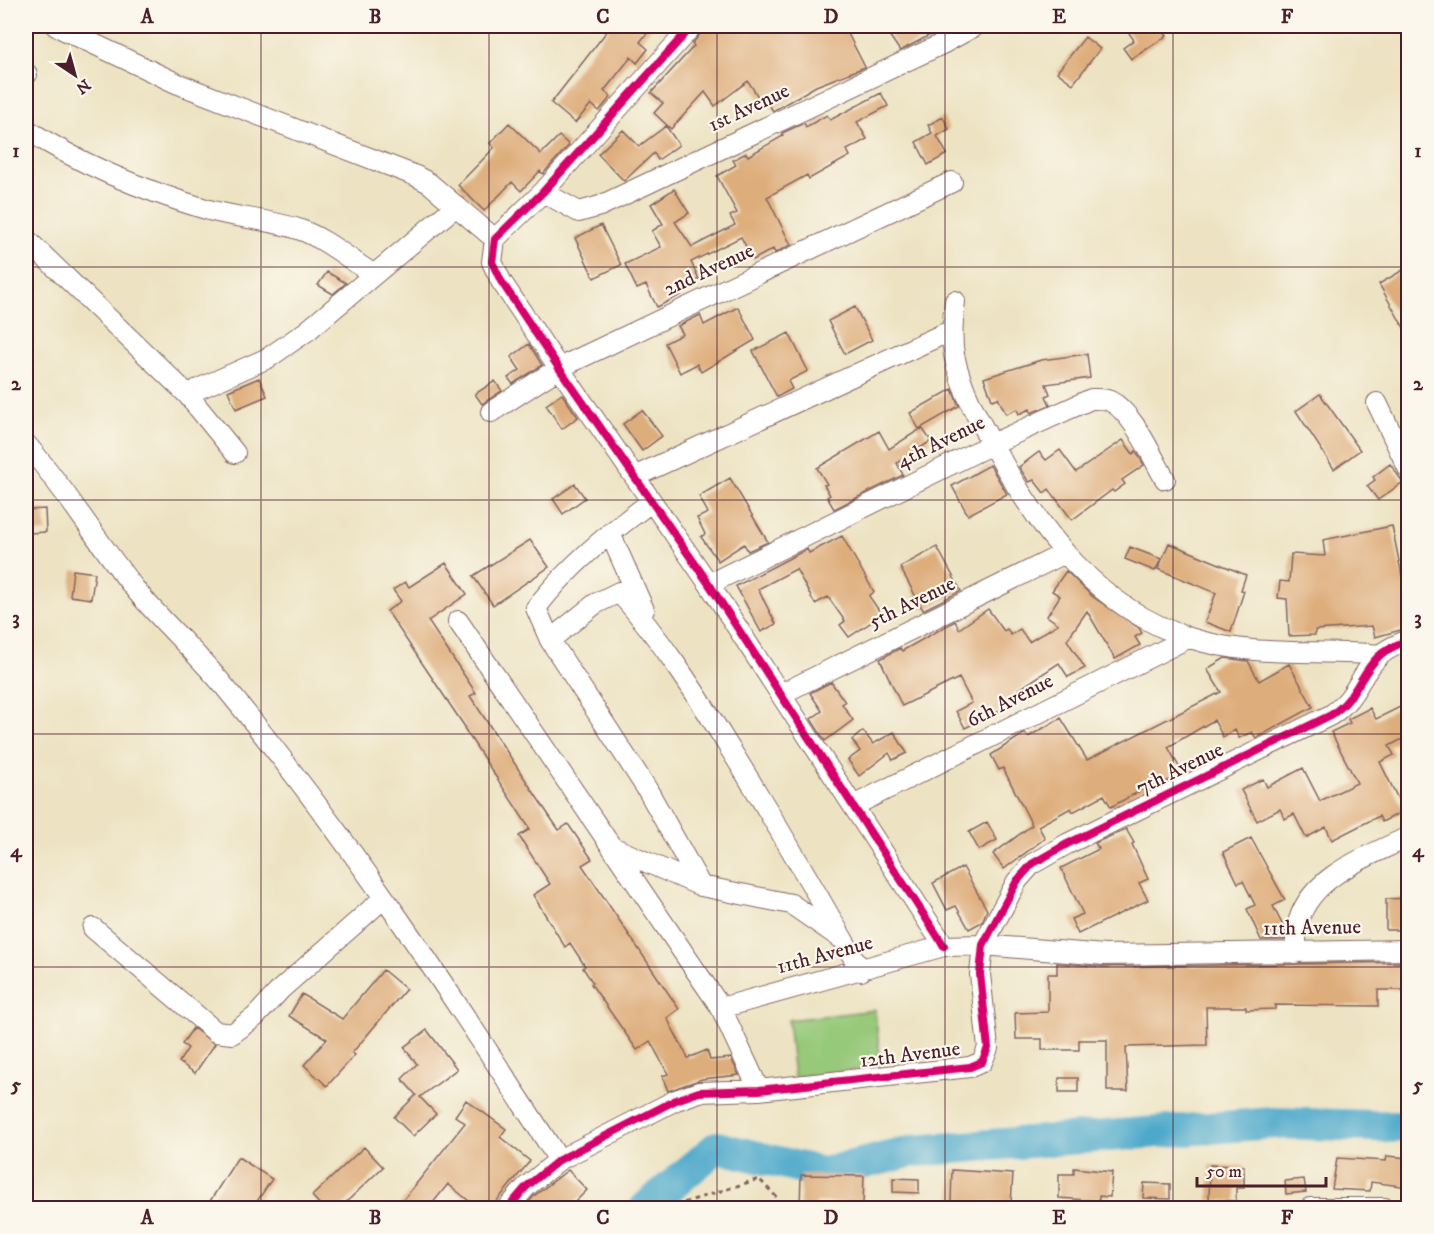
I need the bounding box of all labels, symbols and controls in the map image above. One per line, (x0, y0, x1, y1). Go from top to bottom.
text: A (140, 5, 155, 30)
text: B (369, 5, 381, 30)
text: C (596, 5, 610, 30)
text: D (824, 5, 839, 30)
text: E (1052, 5, 1066, 30)
text: F (1281, 5, 1294, 30)
north arrow (45, 45, 105, 105)
text: N (72, 74, 94, 98)
street label: 1st Avenue (704, 78, 794, 138)
text: 1 (12, 139, 20, 164)
text: 1 (1414, 139, 1422, 164)
street label: 2nd Avenue (660, 238, 759, 302)
text: 2 (11, 372, 22, 397)
text: 2 (1413, 372, 1424, 397)
street label: 4th Avenue (893, 409, 990, 474)
street label: 5th Avenue (864, 571, 960, 635)
text: 3 (12, 606, 20, 631)
text: 3 (1414, 606, 1422, 631)
street label: 6th Avenue (962, 668, 1058, 734)
street label: 7th Avenue (1132, 737, 1228, 801)
text: 4 (10, 839, 23, 864)
text: 4 (1412, 839, 1425, 864)
street label: 11th Avenue (1263, 914, 1362, 942)
street label: 11th Avenue (774, 930, 876, 980)
street label: 12th Avenue (858, 1036, 962, 1074)
text: 5 (10, 1073, 21, 1098)
text: 5 (1412, 1073, 1423, 1098)
scale bar (1197, 1150, 1326, 1188)
text: 50 m (1206, 1161, 1242, 1183)
text: A (140, 1206, 155, 1231)
text: B (369, 1206, 381, 1231)
text: C (596, 1206, 610, 1231)
text: D (824, 1206, 839, 1231)
text: E (1052, 1206, 1066, 1231)
text: F (1281, 1206, 1294, 1231)

